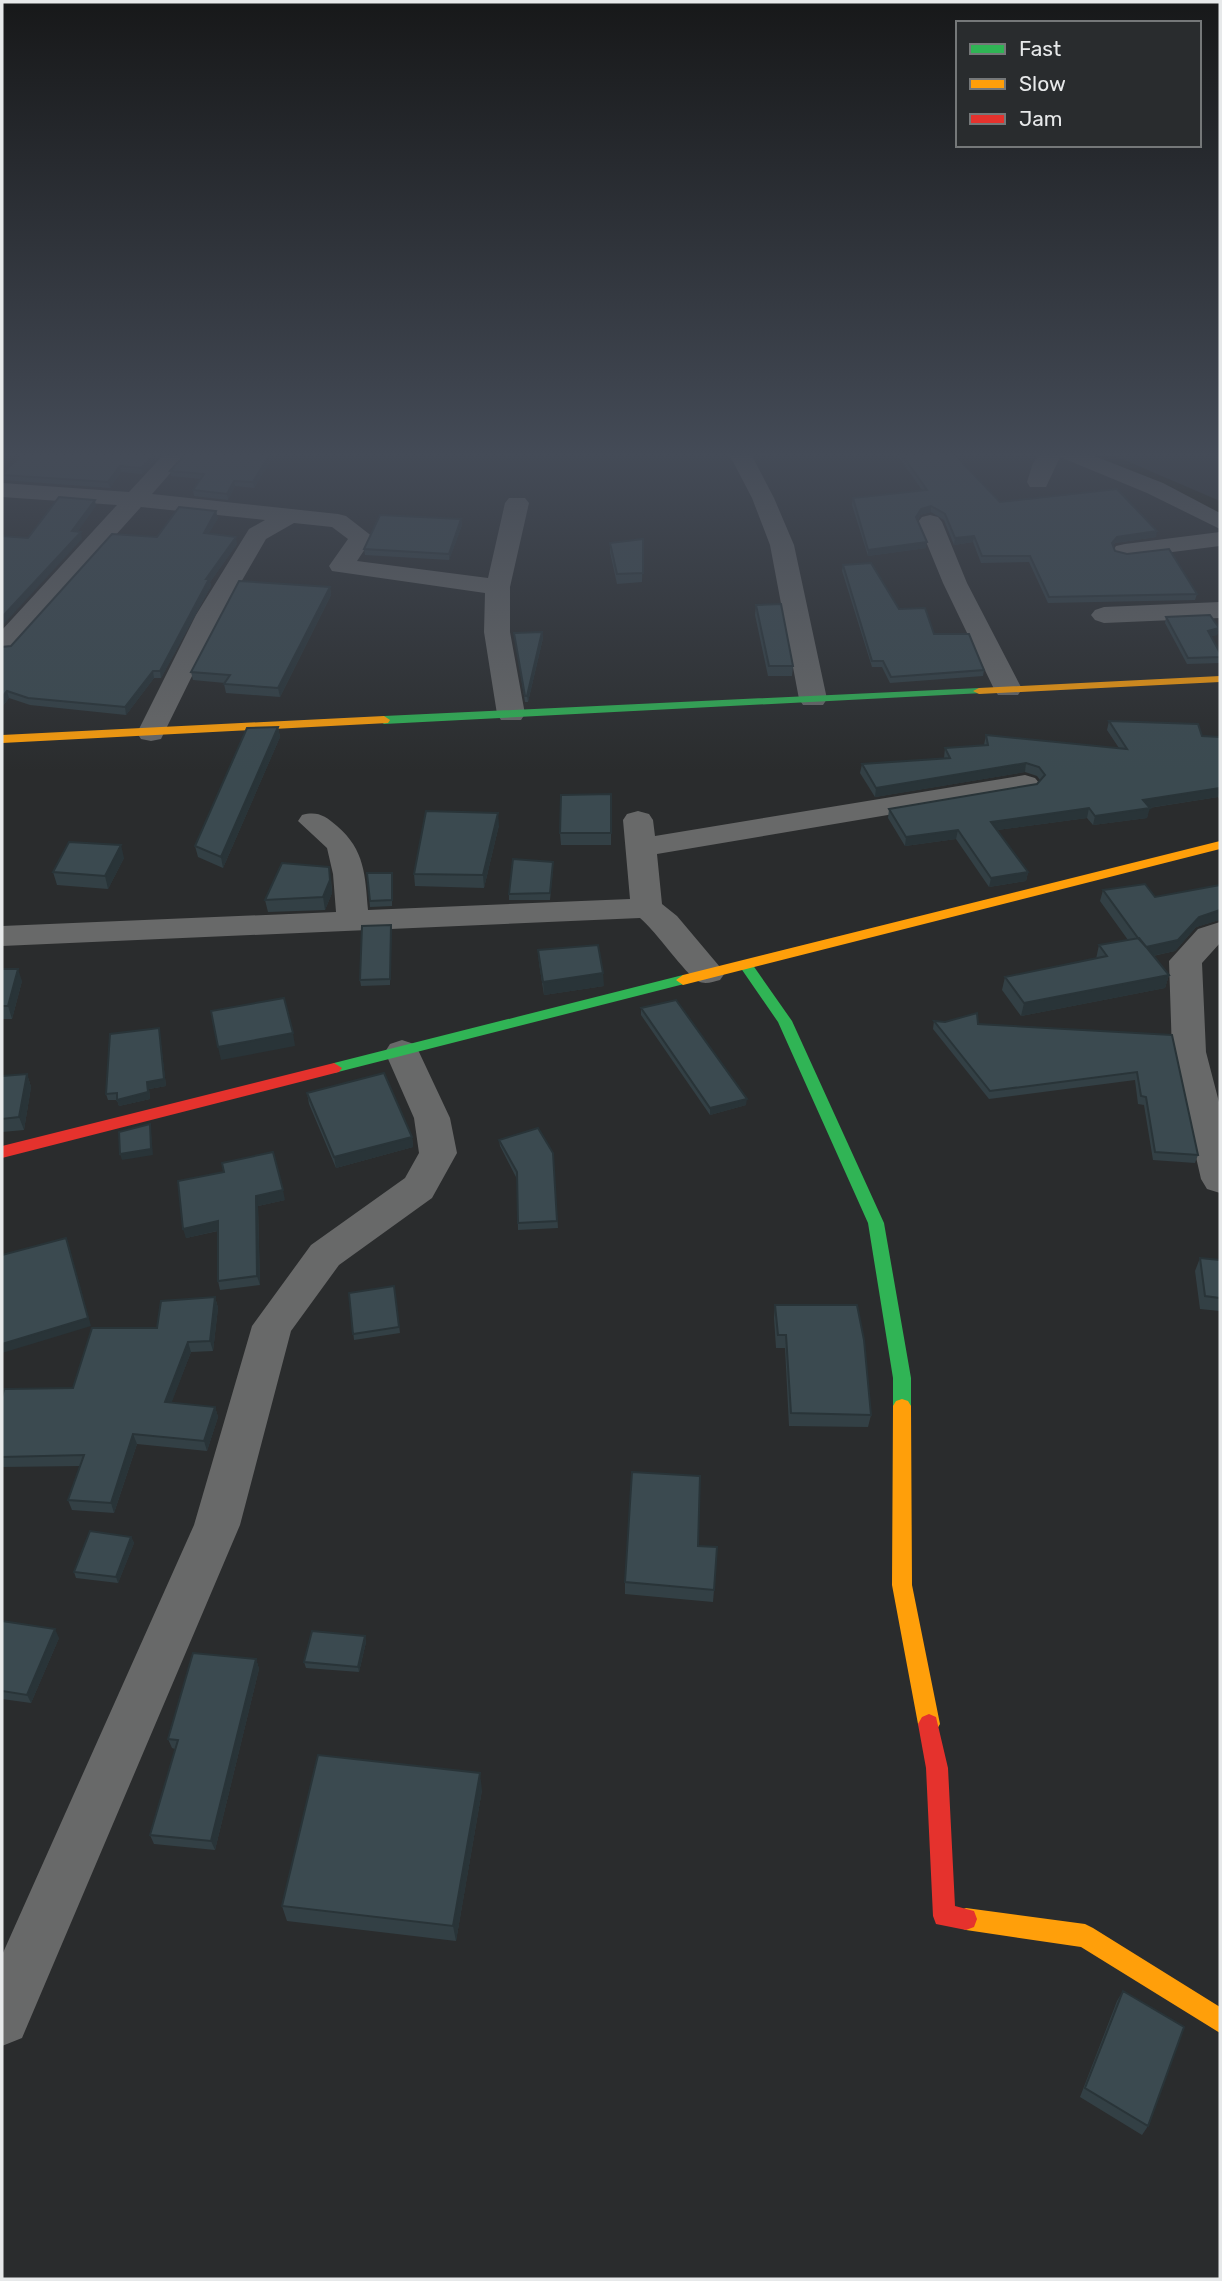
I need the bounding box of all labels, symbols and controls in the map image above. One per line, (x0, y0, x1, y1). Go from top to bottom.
legend (956, 21, 1201, 147)
text: Fast (1019, 36, 1061, 61)
text: Slow (1019, 71, 1066, 96)
text: Jam (1019, 106, 1063, 131)

